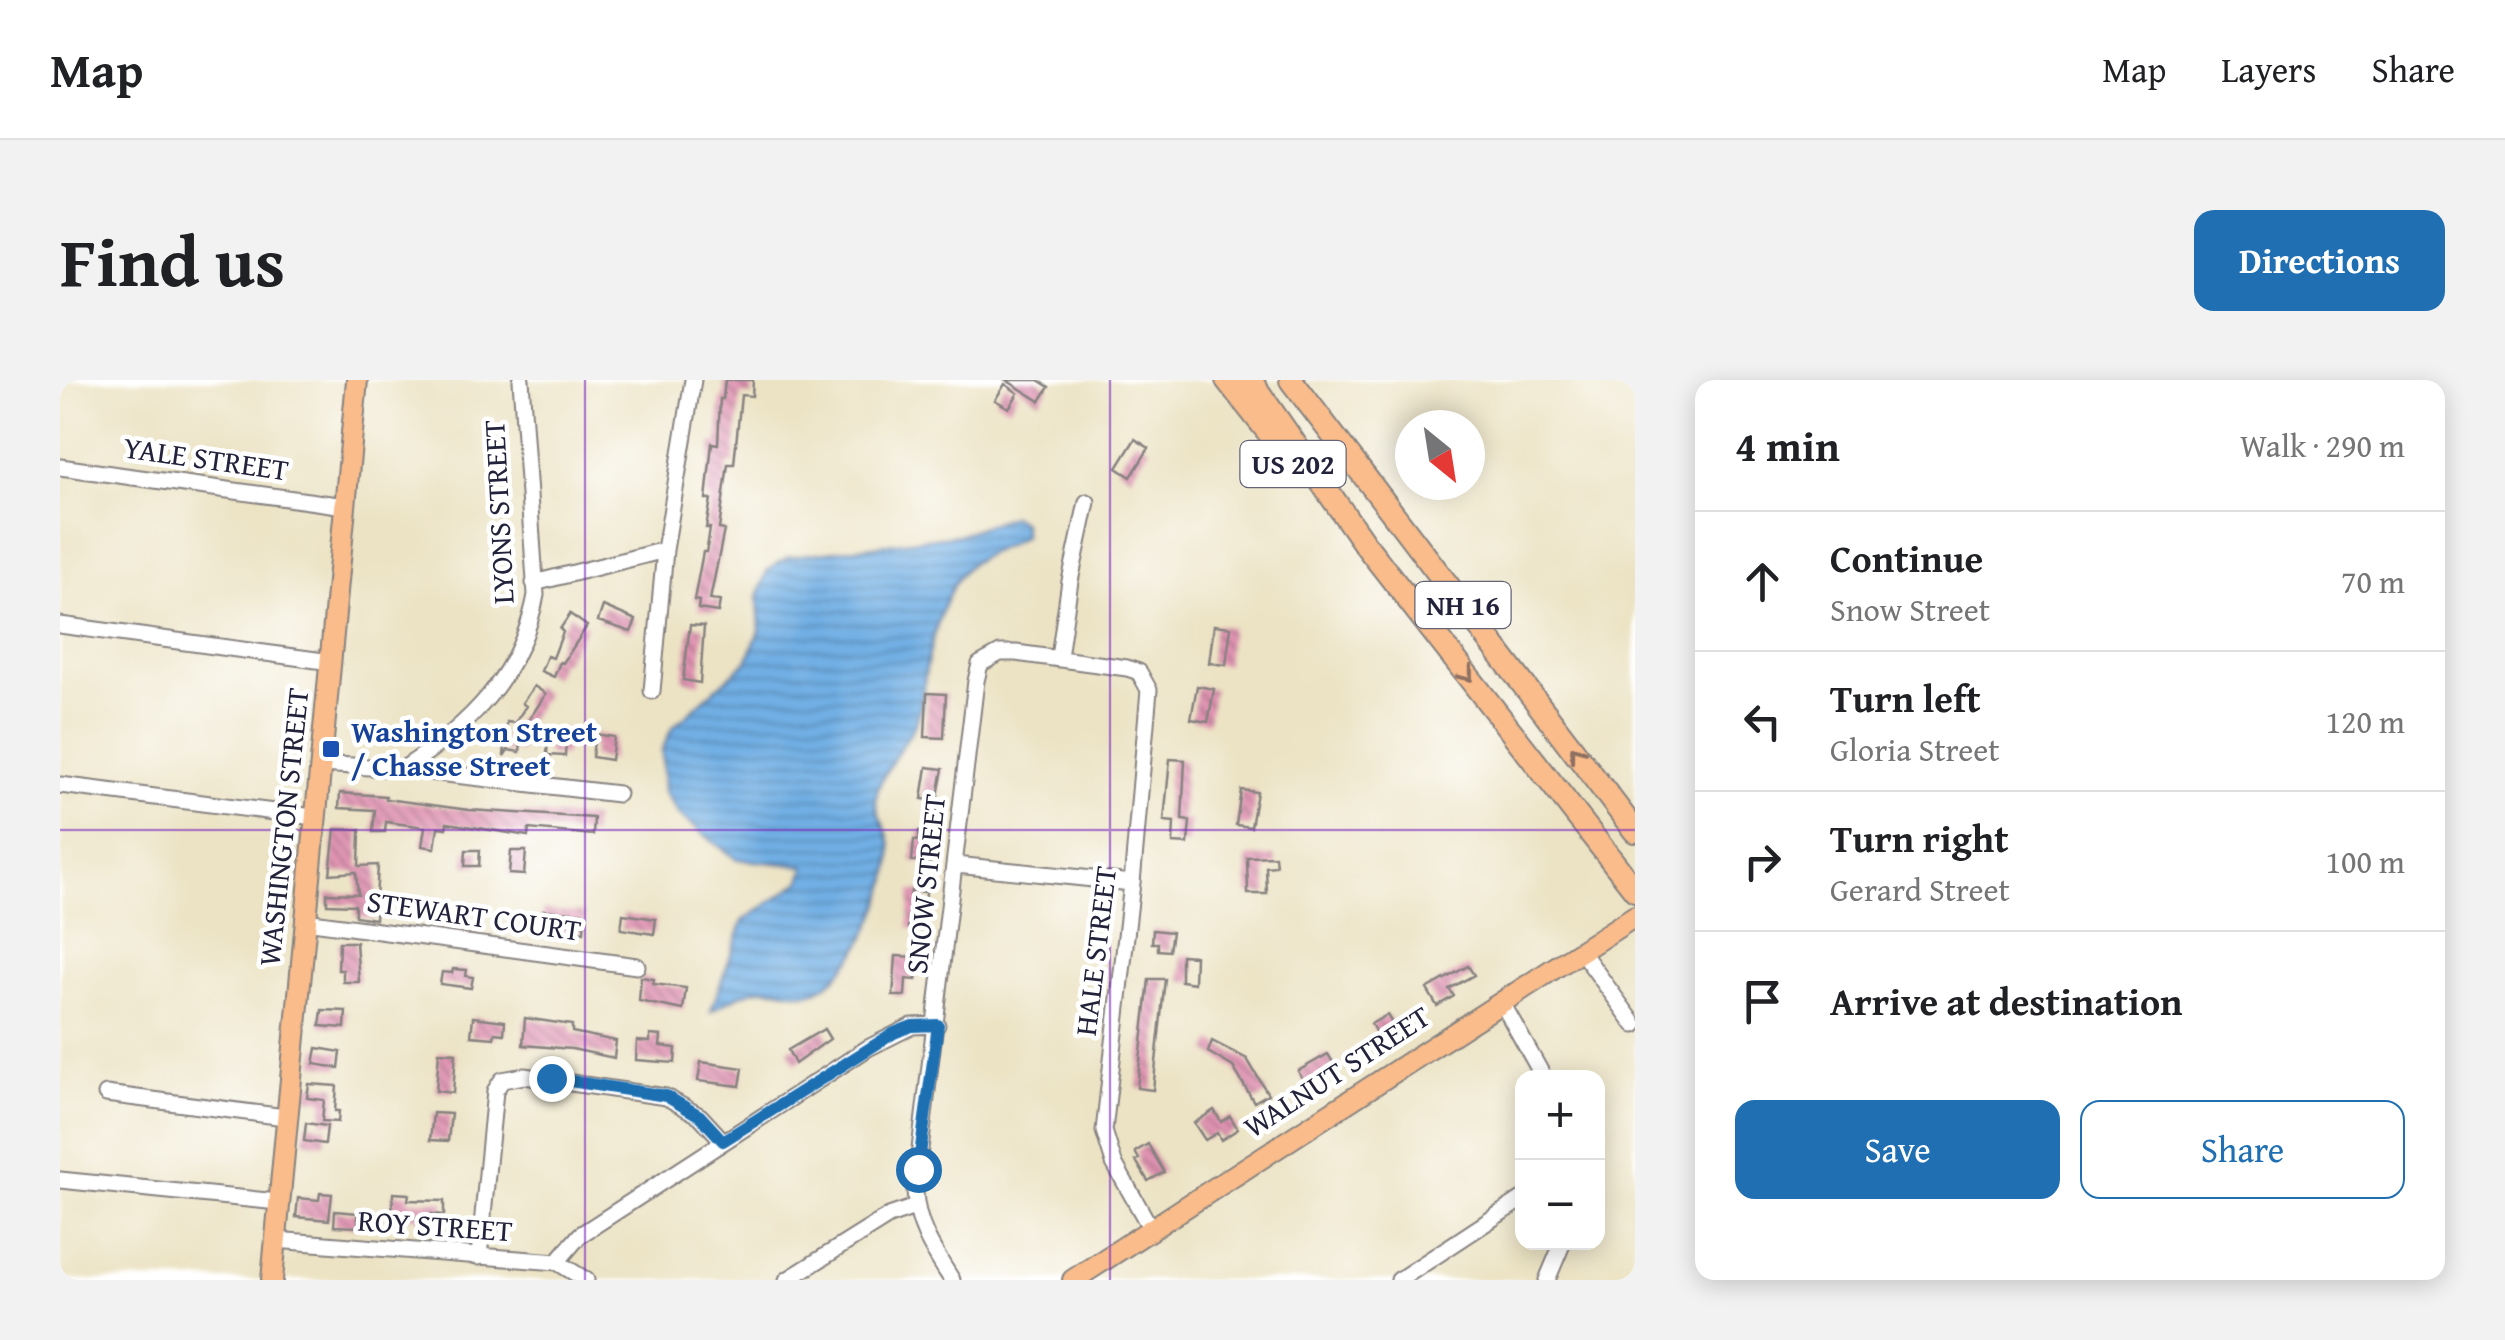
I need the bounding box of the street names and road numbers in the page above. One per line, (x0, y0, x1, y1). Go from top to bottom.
street label: LYONS STREET (471, 419, 525, 605)
street label: YALE STREET (121, 425, 292, 491)
road number: US 202 (1240, 441, 1346, 487)
road number: NH 16 (1416, 582, 1510, 628)
street label: WASHINGTON STREET (247, 685, 320, 968)
street label: SNOW STREET (894, 792, 956, 976)
street label: HALE STREET (1063, 863, 1127, 1038)
street label: STEWART COURT (364, 878, 584, 952)
street label: WALNUT STREET (1234, 994, 1439, 1148)
street label: ROY STREET (356, 1198, 514, 1252)

